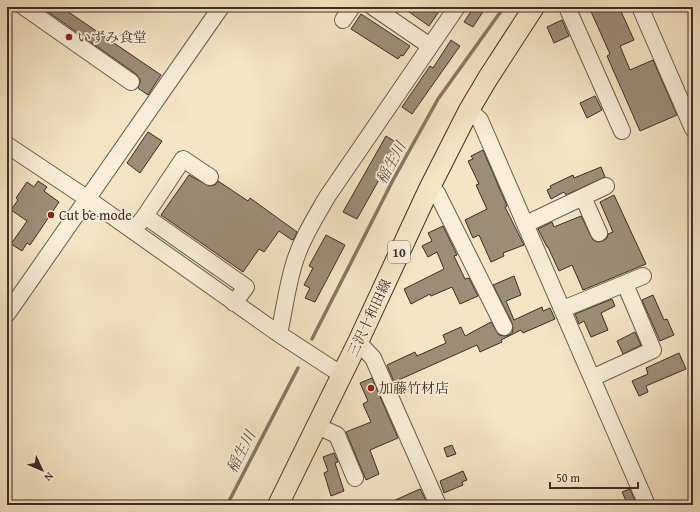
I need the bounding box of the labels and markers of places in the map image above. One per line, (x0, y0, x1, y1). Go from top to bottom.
place label: いずみ食堂 (77, 27, 147, 47)
marker: いずみ食堂 (64, 32, 74, 42)
place label: Cut be mode (59, 205, 132, 225)
marker: Cut be mode (46, 210, 56, 220)
place label: 加藤竹材店 (379, 378, 449, 398)
marker: 加藤竹材店 (366, 383, 376, 393)

